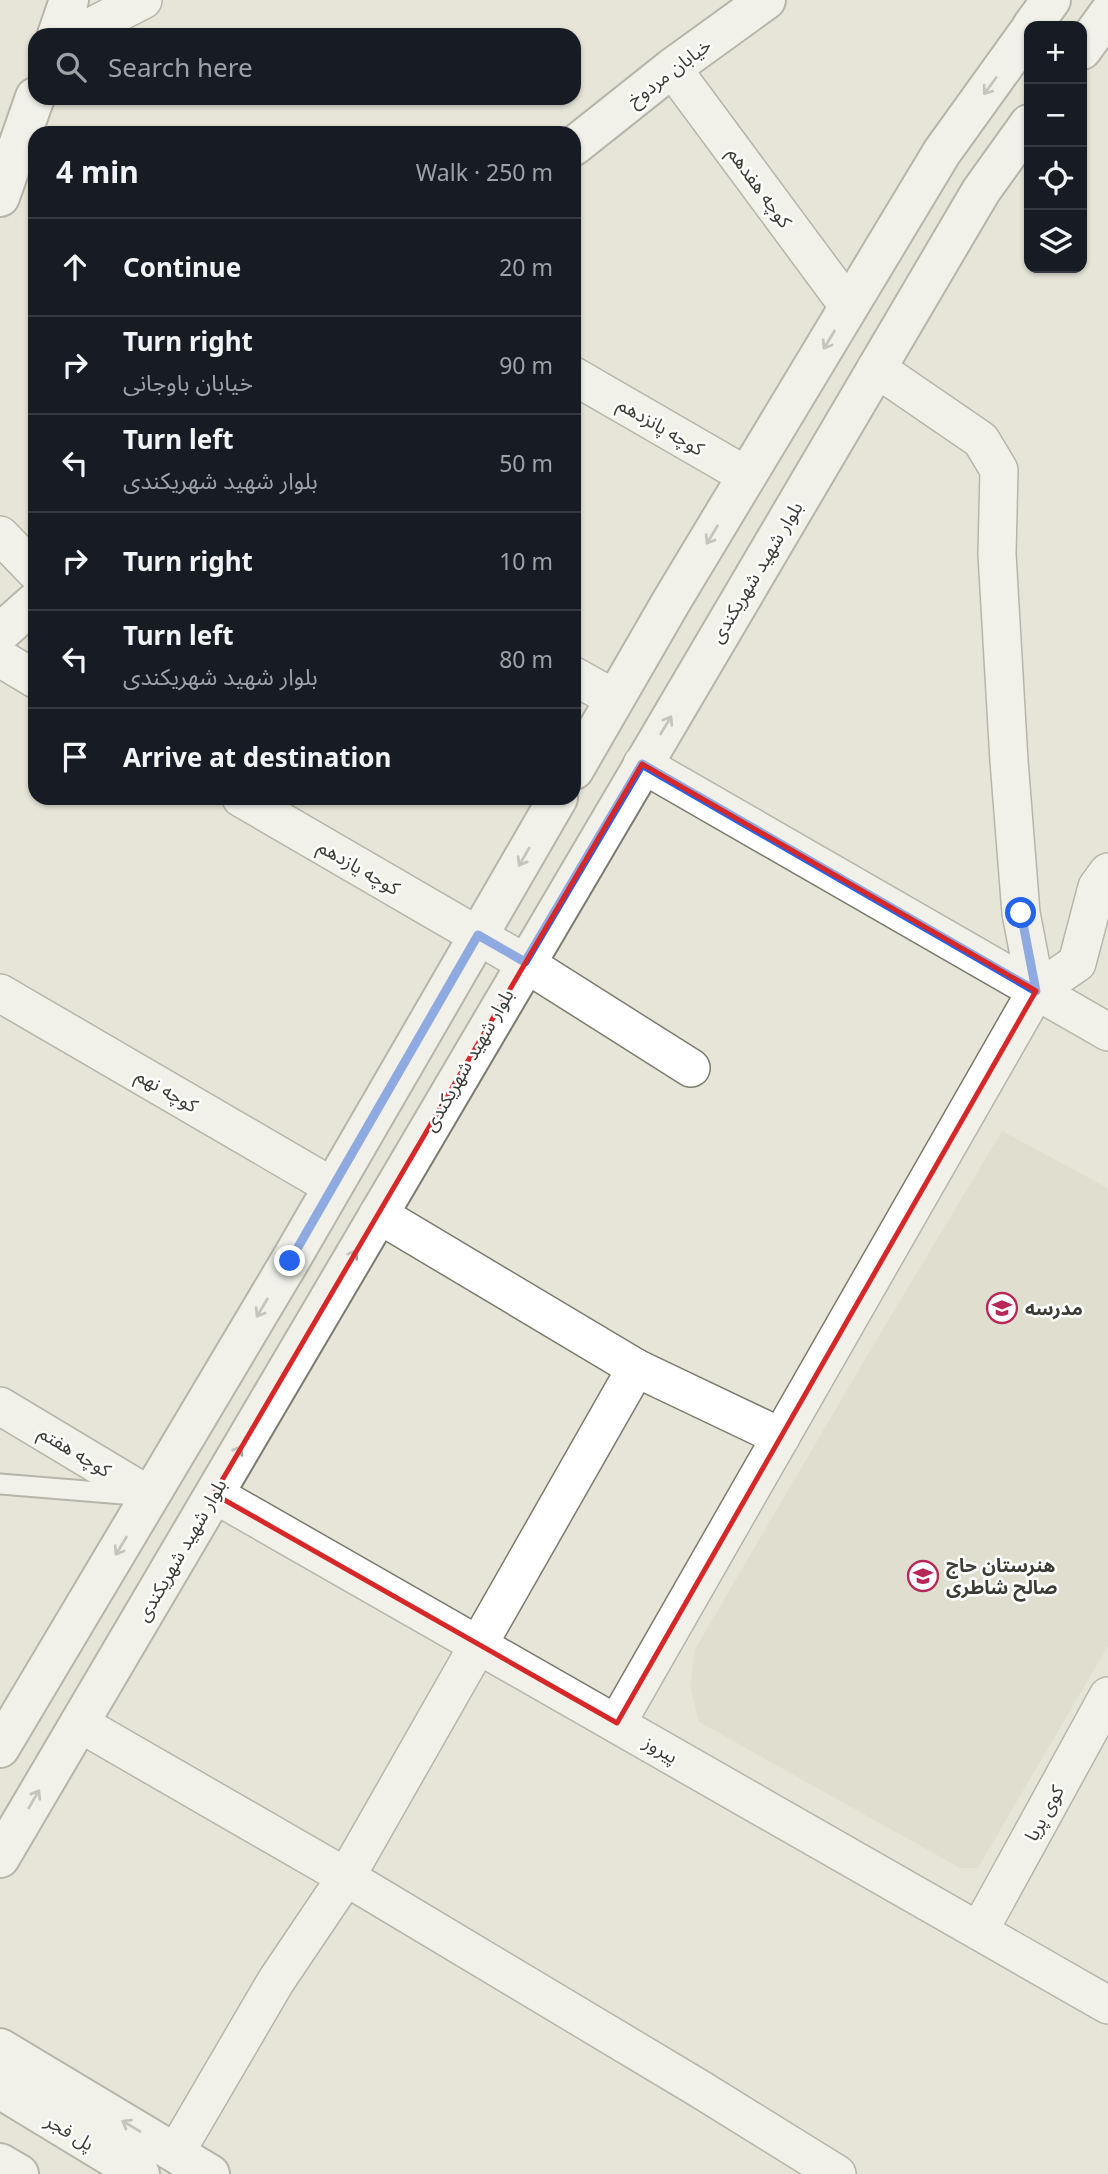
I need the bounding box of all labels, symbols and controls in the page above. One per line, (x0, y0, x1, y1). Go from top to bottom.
map controls (1024, 21, 1087, 273)
button: + (1024, 21, 1087, 84)
search box (28, 28, 581, 105)
street label: خیابان مردوخ (622, 32, 717, 113)
icon: search (52, 48, 90, 86)
text: Search here (108, 49, 253, 85)
one-way arrow (982, 76, 997, 95)
button: − (1024, 84, 1087, 147)
street label: کوچه هفدهم (720, 141, 799, 235)
button: locate (1024, 147, 1087, 210)
text: 4 min (56, 151, 139, 192)
text: Walk · 250 m (416, 156, 553, 188)
button: layers (1024, 210, 1087, 273)
icon: ahead (56, 248, 94, 286)
text: Continue (123, 249, 241, 285)
text: 20 m (499, 251, 553, 283)
text: Turn right (123, 323, 253, 359)
one-way arrow (821, 330, 835, 350)
icon: right (56, 346, 94, 384)
text: 90 m (499, 349, 553, 381)
text: خیابان باوجانی (123, 366, 253, 398)
street label: کوچه پانزدهم (612, 391, 710, 464)
text: Turn left (123, 421, 234, 457)
icon: left (56, 444, 94, 482)
text: 50 m (499, 447, 553, 479)
text: بلوار شهید شهریکندی (123, 464, 318, 496)
street label: بلوار شهید شهریکندی (703, 496, 809, 648)
one-way arrow (704, 525, 718, 545)
icon: right (56, 542, 94, 580)
text: Turn right (123, 543, 253, 579)
text: 10 m (499, 545, 553, 577)
text: Turn left (123, 617, 234, 653)
icon: left (56, 640, 94, 678)
text: 80 m (499, 643, 553, 675)
text: بلوار شهید شهریکندی (123, 660, 318, 692)
one-way arrow (659, 715, 673, 735)
icon: arrive (56, 738, 94, 776)
text: Arrive at destination (123, 739, 392, 775)
street label: کوچه یازدهم (312, 833, 406, 903)
one-way arrow (516, 847, 530, 867)
route start (1005, 897, 1036, 928)
street label: بلوار شهید شهریکندی (417, 984, 519, 1136)
street label: کوچه نهم (130, 1062, 204, 1120)
route end (274, 1245, 305, 1276)
one-way arrow (344, 1249, 358, 1269)
school or university icon: مدرسه (985, 1291, 1019, 1325)
place label: مدرسه (1025, 1295, 1083, 1321)
one-way arrow (255, 1298, 269, 1318)
street label: کوچه هفتم (33, 1419, 117, 1485)
one-way arrow (230, 1446, 244, 1466)
street label: بلوار شهید شهریکندی (130, 1474, 232, 1626)
one-way arrow (113, 1535, 127, 1555)
place label: هنرستان حاج صالح شاطری (946, 1552, 1057, 1602)
school or university icon: هنرستان حاج صالح شاطری (906, 1559, 940, 1593)
street label: پیروز (638, 1728, 683, 1769)
street label: کوی پریا (1018, 1779, 1071, 1846)
one-way arrow (28, 1790, 42, 1810)
street label: پل فجر (40, 2107, 99, 2157)
one-way arrow (121, 2118, 141, 2132)

